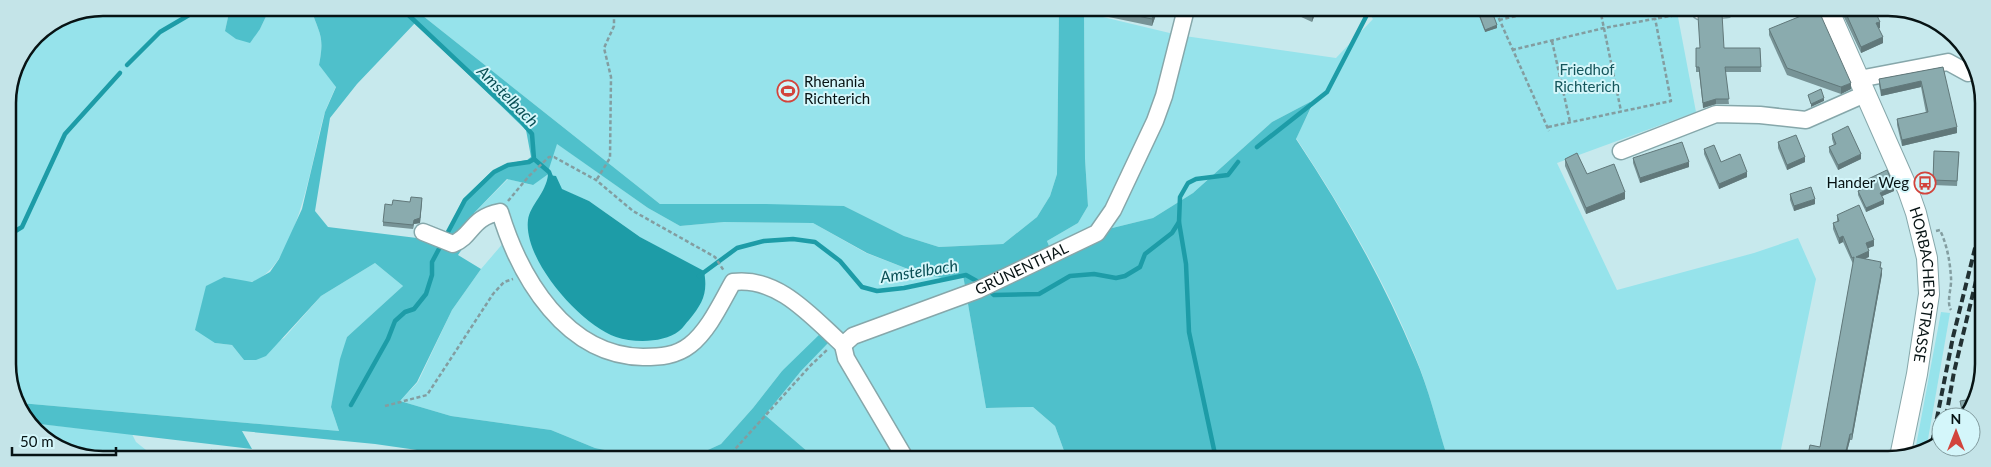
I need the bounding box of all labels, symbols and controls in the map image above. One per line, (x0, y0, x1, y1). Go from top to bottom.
park label: Friedhof Richterich (1554, 60, 1620, 95)
water label: Amstelbach (473, 61, 543, 130)
place label: Rhenania Richterich (804, 72, 870, 107)
sports icon: Rhenania Richterich (776, 79, 800, 103)
bus stop icon: Hander Weg (1913, 171, 1937, 195)
place label: Hander Weg (1826, 173, 1909, 191)
street label: HORBACHER STRASSE (1907, 204, 1939, 364)
street label: GRÜNENTHAL (972, 238, 1071, 298)
water label: Amstelbach (878, 255, 959, 286)
north arrow (1931, 407, 1981, 457)
text: N (1951, 410, 1961, 427)
scale bar (12, 424, 116, 456)
text: 50 m (20, 432, 54, 450)

